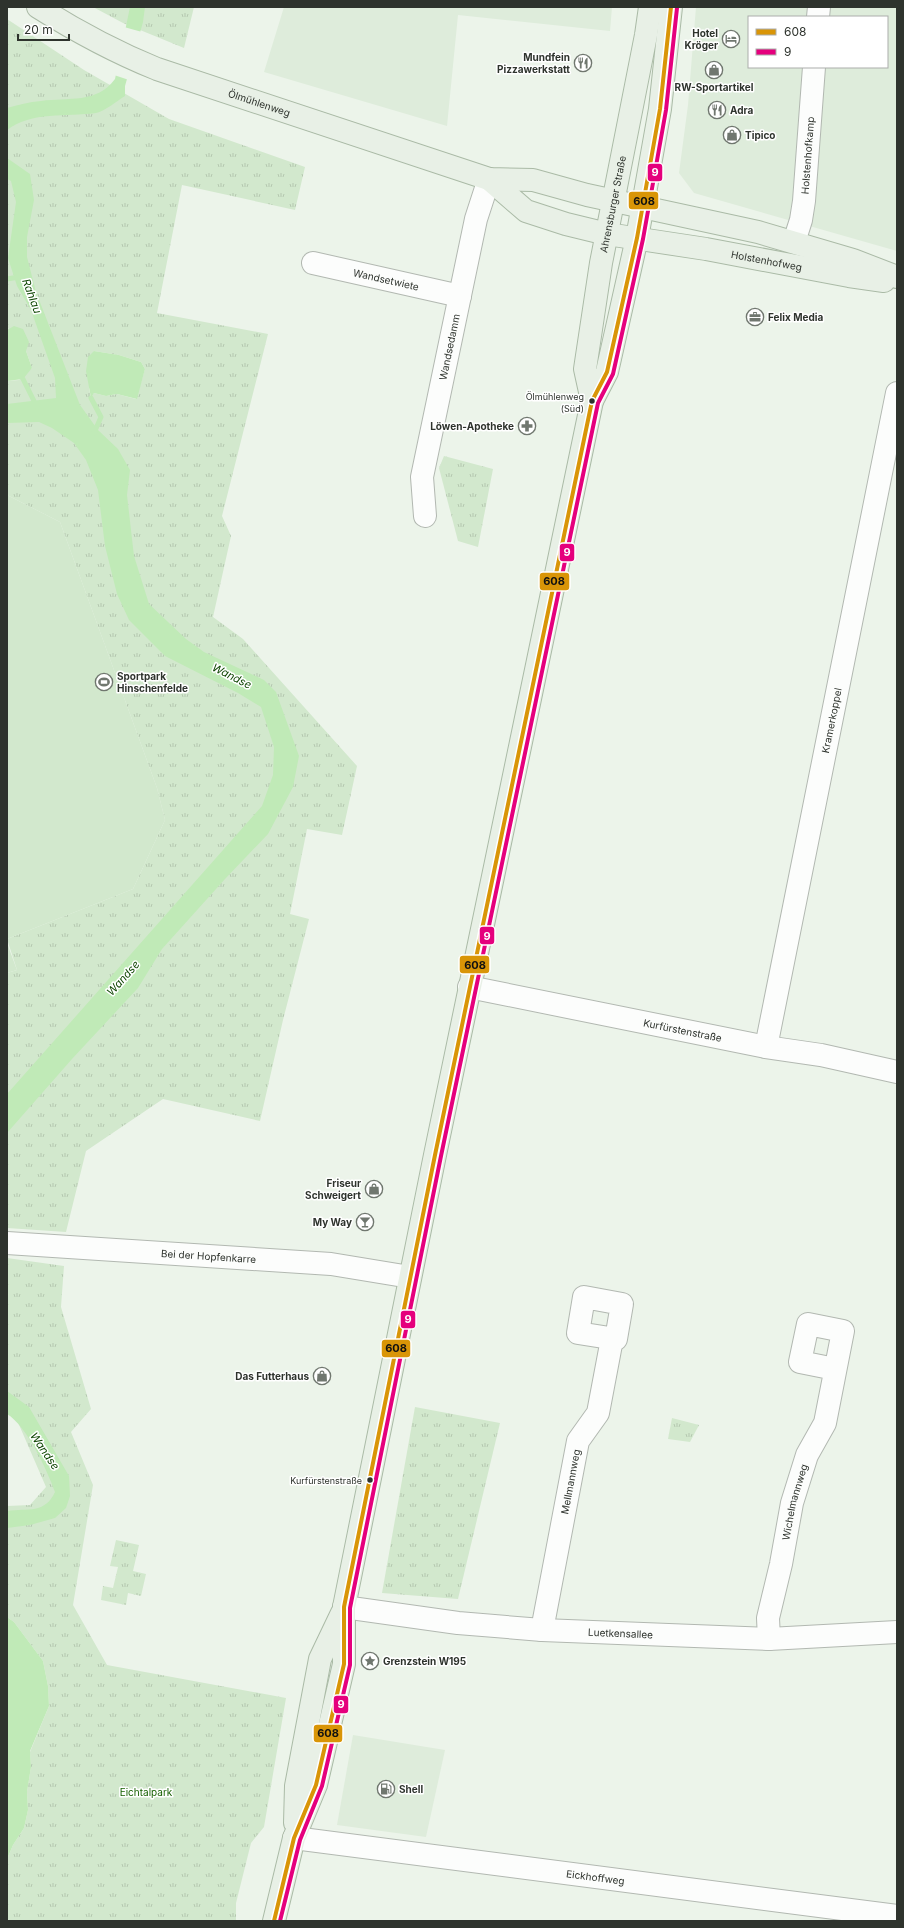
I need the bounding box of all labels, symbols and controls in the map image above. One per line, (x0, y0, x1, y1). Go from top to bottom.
scale bar (18, 16, 69, 42)
legend (748, 16, 888, 68)
text: 20 m (24, 22, 53, 37)
text: 608 (784, 24, 806, 39)
place label: Hotel Kröger (684, 27, 718, 52)
hotel icon: Hotel Kröger (721, 29, 741, 49)
text: 9 (784, 44, 791, 59)
place label: Mundfein Pizzawerkstatt (497, 51, 570, 75)
restaurant icon: Mundfein Pizzawerkstatt (573, 53, 593, 73)
shop icon: RW-Sportartikel (704, 60, 724, 80)
place label: RW-Sportartikel (675, 81, 754, 93)
street label: Ölmühlenweg (227, 87, 292, 119)
restaurant icon: Adra (707, 100, 727, 120)
place label: Adra (730, 104, 753, 116)
street label: Holstenhofkamp (799, 116, 816, 195)
shop icon: Tipico (722, 125, 742, 145)
place label: Tipico (745, 129, 775, 141)
street label: Ahrensburger Straße (597, 154, 628, 254)
line badge: 9 (647, 163, 663, 182)
text: 9 (651, 165, 659, 179)
line badge: 608 (628, 191, 659, 210)
text: 608 (633, 194, 655, 208)
street label: Holstenhofweg (730, 248, 803, 273)
street label: Wandsetwiete (352, 266, 420, 293)
water label: Rahlau (19, 277, 45, 316)
office icon: Felix Media (745, 307, 765, 327)
place label: Felix Media (768, 311, 823, 323)
street label: Wandsedamm (436, 313, 462, 381)
place label: Ölmühlenweg (Süd) (526, 391, 584, 414)
marker: Ölmühlenweg (Süd) (587, 396, 597, 406)
pharmacy icon: Löwen-Apotheke (517, 416, 537, 436)
place label: Löwen-Apotheke (430, 420, 514, 432)
line badge: 9 (559, 543, 575, 562)
text: 9 (563, 545, 571, 559)
line badge: 608 (539, 572, 570, 591)
text: 608 (543, 574, 565, 588)
water label: Wandse (210, 660, 254, 692)
place label: Sportpark Hinschenfelde (117, 670, 188, 694)
sports icon: Sportpark Hinschenfelde (94, 672, 114, 692)
street label: Kramerkoppel (819, 687, 844, 754)
line badge: 9 (479, 926, 495, 945)
text: 9 (483, 929, 491, 943)
line badge: 608 (459, 955, 490, 974)
water label: Wandse (104, 958, 142, 998)
text: 608 (464, 958, 486, 972)
street label: Kurfürstenstraße (642, 1016, 723, 1044)
place label: Friseur Schweigert (305, 1177, 361, 1202)
shop icon: Friseur Schweigert (364, 1179, 384, 1199)
bar icon: My Way (355, 1212, 375, 1232)
place label: My Way (313, 1216, 352, 1229)
street label: Bei der Hopfenkarre (161, 1247, 257, 1265)
line badge: 9 (400, 1310, 416, 1329)
text: 9 (404, 1312, 412, 1326)
line badge: 608 (381, 1339, 411, 1358)
text: 608 (385, 1341, 407, 1355)
shop icon: Das Futterhaus (312, 1366, 332, 1386)
place label: Das Futterhaus (235, 1370, 309, 1382)
water label: Wandse (27, 1430, 63, 1472)
street label: Mellmannweg (558, 1448, 582, 1515)
street label: Wichelmannweg (779, 1462, 810, 1541)
place label: Kurfürstenstraße (290, 1475, 362, 1486)
marker: Kurfürstenstraße (365, 1475, 375, 1485)
street label: Luetkensallee (588, 1626, 653, 1640)
place icon: Grenzstein W195 (360, 1651, 380, 1671)
place label: Grenzstein W195 (383, 1655, 466, 1667)
line badge: 9 (333, 1695, 349, 1714)
text: 9 (337, 1697, 345, 1711)
line badge: 608 (313, 1724, 343, 1743)
text: 608 (317, 1726, 339, 1740)
fuel station icon: Shell (376, 1779, 396, 1799)
place label: Shell (399, 1783, 423, 1795)
park label: Eichtalpark (120, 1786, 173, 1798)
street label: Eickhoffweg (566, 1867, 625, 1887)

